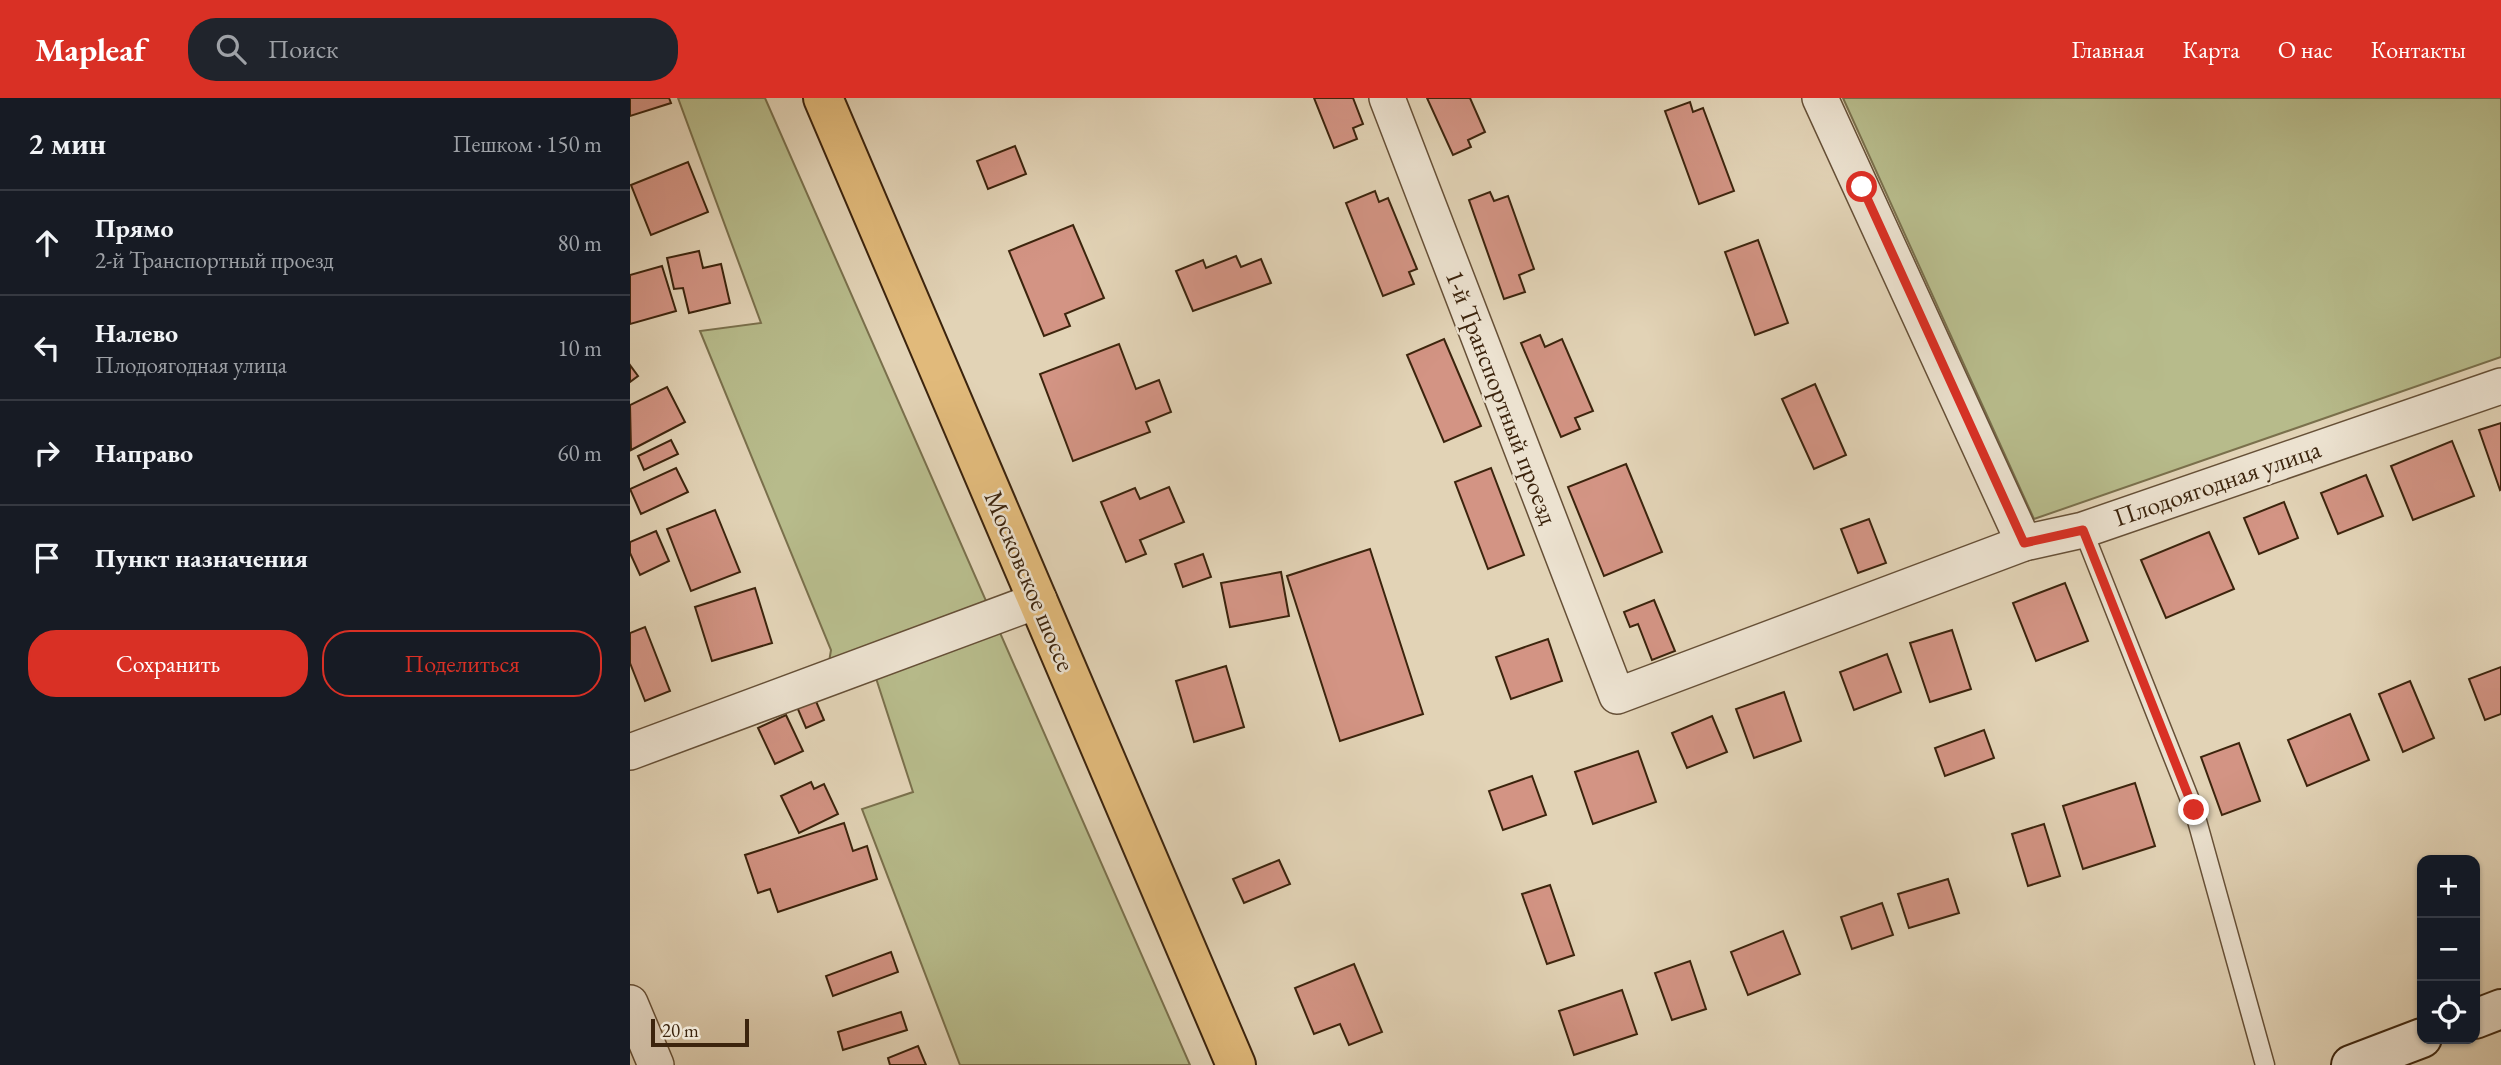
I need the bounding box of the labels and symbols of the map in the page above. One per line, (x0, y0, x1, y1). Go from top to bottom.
route start (1846, 171, 1877, 202)
street label: 1-й Транспортный проезд (1438, 265, 1566, 529)
street label: Плодоягодная улица (2109, 431, 2326, 534)
street label: Московское шоссе (977, 485, 1083, 677)
route end (2178, 794, 2209, 825)
scale bar (651, 1016, 749, 1048)

